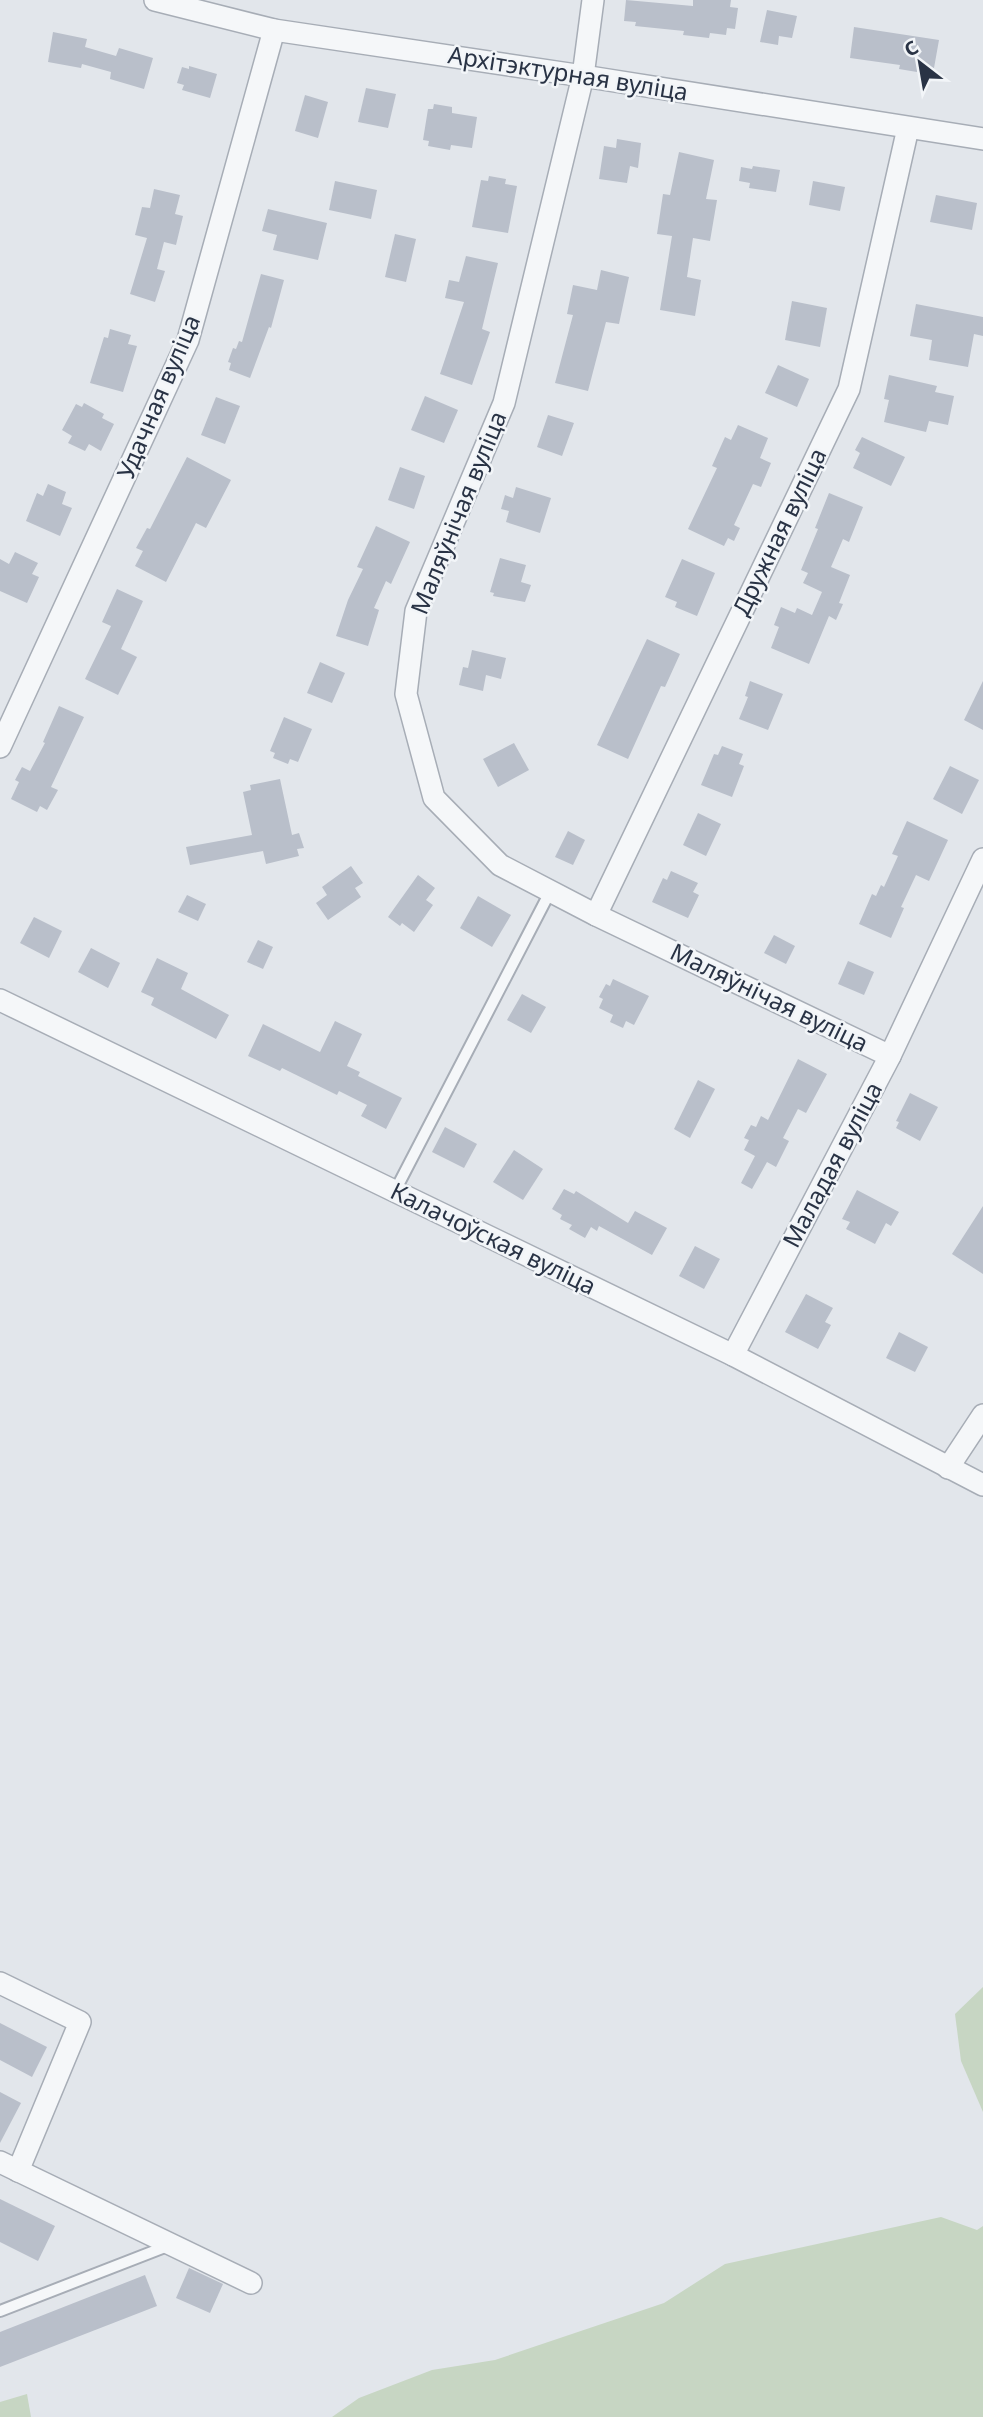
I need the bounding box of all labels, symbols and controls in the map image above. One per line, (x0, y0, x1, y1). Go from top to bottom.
north arrow (885, 28, 955, 98)
text: С (899, 34, 923, 63)
street label: Архітэктурная вуліца (446, 37, 691, 108)
street label: Удачная вуліца (108, 309, 207, 484)
street label: Маляўнічая вуліца (402, 406, 513, 619)
street label: Дружная вуліца (724, 442, 834, 621)
street label: Маляўнічая вуліца (665, 934, 874, 1059)
street label: Маладая вуліца (774, 1076, 889, 1253)
street label: Калачоўская вуліца (385, 1174, 602, 1302)

